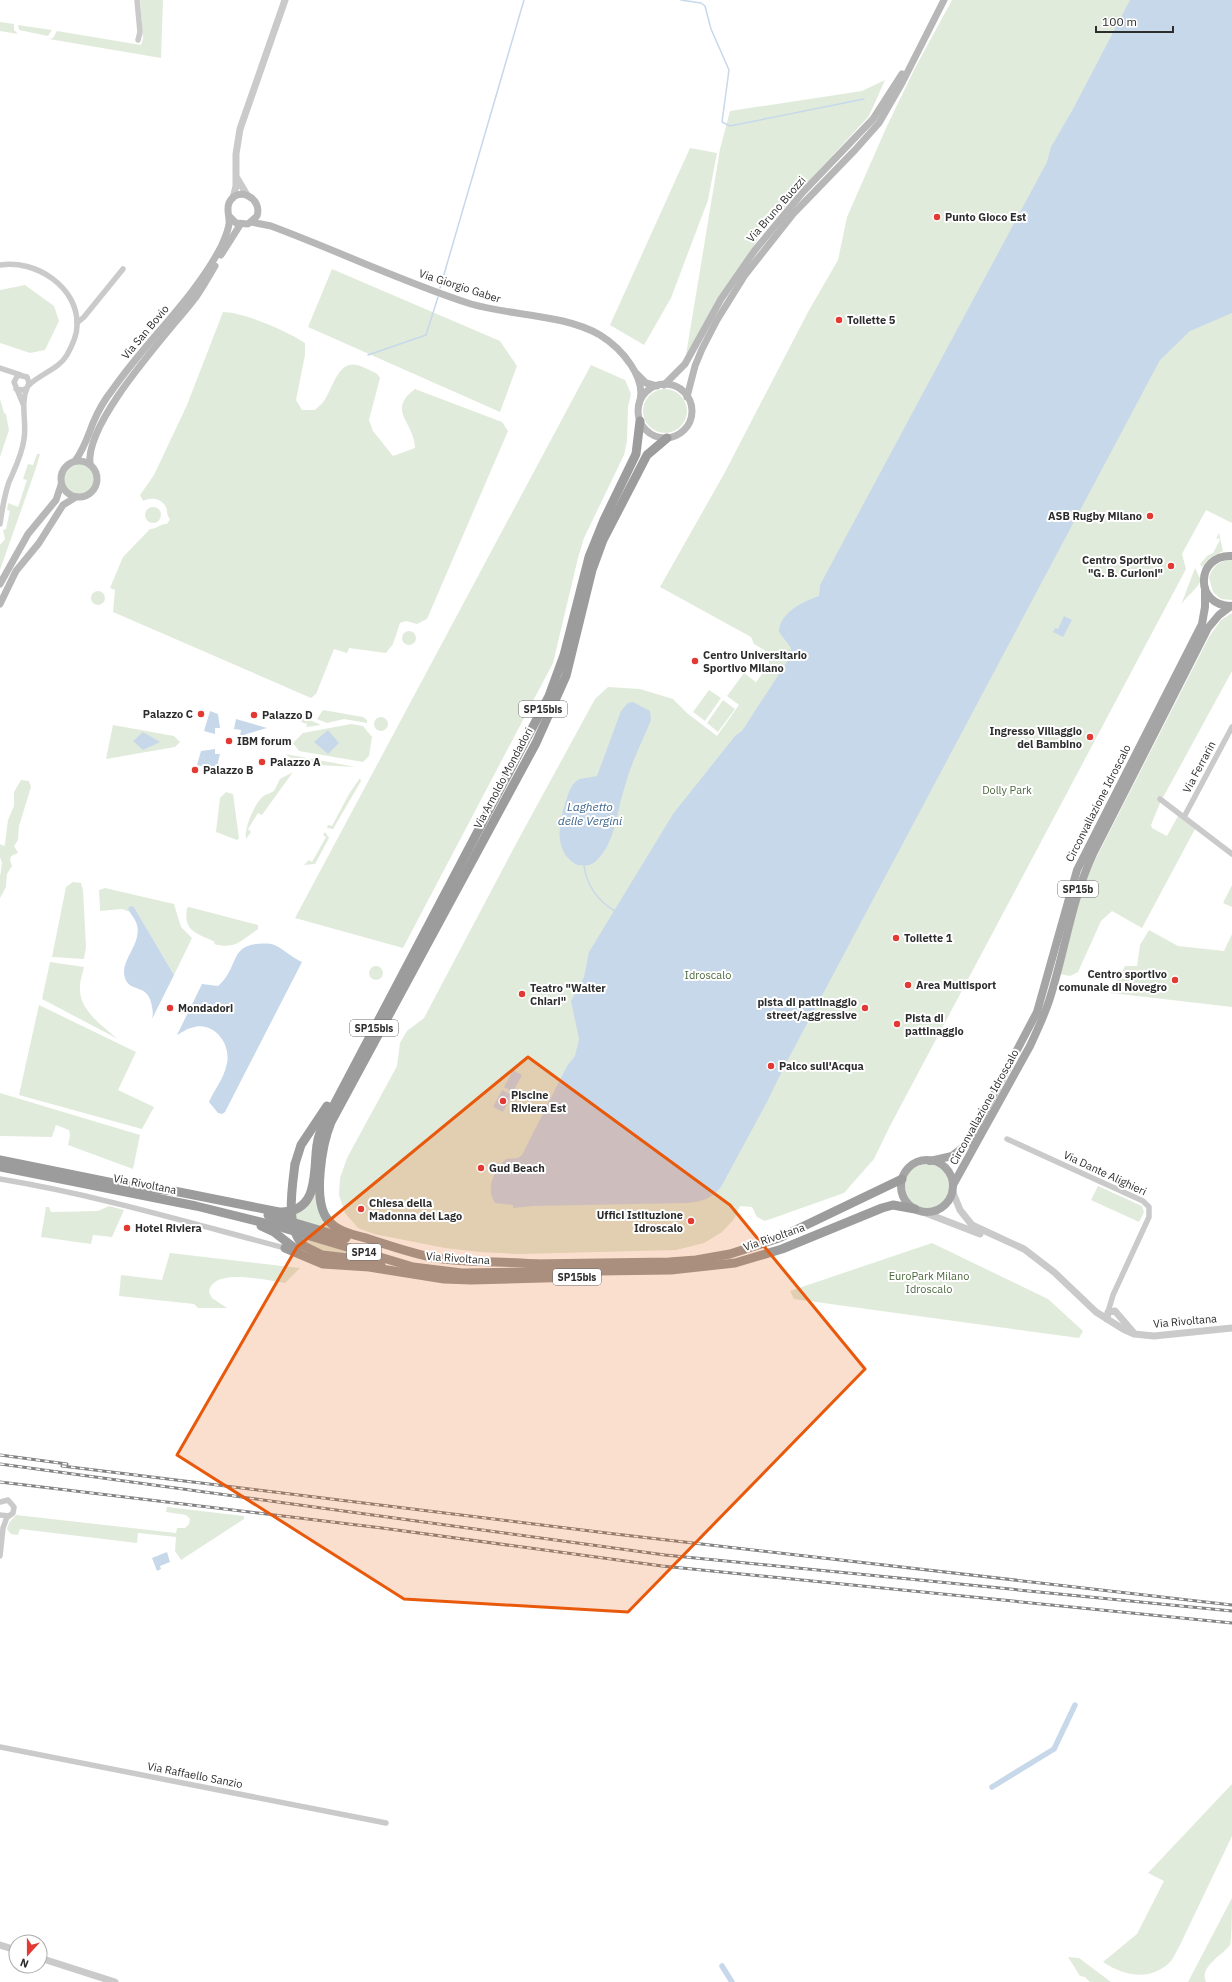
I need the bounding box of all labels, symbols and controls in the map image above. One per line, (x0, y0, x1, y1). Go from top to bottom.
scale bar (1096, 8, 1173, 34)
text: 100 m (1102, 14, 1137, 29)
street label: Via Bruno Buozzi (744, 173, 808, 245)
place label: Punto Gioco Est (945, 210, 1026, 224)
marker: Punto Gioco Est (932, 212, 942, 222)
street label: Via Giorgio Gaber (417, 266, 503, 306)
street label: Via San Bovio (118, 302, 172, 362)
place label: Toilette 5 (847, 313, 896, 327)
marker: Toilette 5 (834, 315, 844, 325)
place label: ASB Rugby Milano (1048, 509, 1142, 523)
marker: ASB Rugby Milano (1145, 511, 1155, 521)
place label: Centro Sportivo "G. B. Curioni" (1082, 553, 1163, 580)
marker: Centro Sportivo "G. B. Curioni" (1166, 561, 1176, 571)
place label: Centro Universitario Sportivo Milano (703, 648, 807, 675)
marker: Centro Universitario Sportivo Milano (690, 656, 700, 666)
road number: SP15bis (519, 701, 567, 717)
place label: Palazzo C (143, 707, 193, 721)
place label: Palazzo D (262, 708, 313, 722)
marker: Palazzo C (196, 709, 206, 719)
marker: Palazzo D (249, 710, 259, 720)
place label: Ingresso Villaggio del Bambino (990, 724, 1082, 751)
street label: Via Arnoldo Mondadori (470, 725, 536, 831)
marker: Ingresso Villaggio del Bambino (1085, 732, 1095, 742)
place label: IBM forum (237, 734, 292, 748)
marker: IBM forum (224, 736, 234, 746)
street label: Via Ferrarin (1179, 739, 1219, 795)
street label: Circonvallazione Idroscalo (1062, 742, 1134, 864)
place label: Palazzo A (270, 755, 321, 769)
marker: Palazzo A (257, 757, 267, 767)
place label: Palazzo B (203, 763, 253, 777)
marker: Palazzo B (190, 765, 200, 775)
park label: Dolly Park (982, 783, 1032, 797)
water label: Laghetto delle Vergini (558, 799, 623, 828)
road number: SP15b (1058, 881, 1098, 897)
place label: Toilette 1 (904, 931, 953, 945)
marker: Toilette 1 (891, 933, 901, 943)
place label: Centro sportivo comunale di Novegro (1059, 967, 1167, 994)
park label: Idroscalo (685, 968, 731, 982)
marker: Centro sportivo comunale di Novegro (1170, 975, 1180, 985)
place label: Area Multisport (916, 978, 996, 992)
marker: Area Multisport (903, 980, 913, 990)
place label: Teatro "Walter Chiari" (530, 981, 606, 1008)
marker: Teatro "Walter Chiari" (517, 989, 527, 999)
place label: pista di pattinaggio street/aggressive (757, 995, 857, 1022)
place label: Mondadori (178, 1001, 233, 1015)
marker: Mondadori (165, 1003, 175, 1013)
marker: pista di pattinaggio street/aggressive (860, 1003, 870, 1013)
place label: Pista di pattinaggio (905, 1011, 964, 1038)
marker: Pista di pattinaggio (892, 1019, 902, 1029)
road number: SP15bis (350, 1020, 398, 1036)
street label: Circonvallazione Idroscalo (946, 1047, 1022, 1167)
place label: Palco sull'Acqua (779, 1059, 864, 1073)
marker: Palco sull'Acqua (766, 1061, 776, 1071)
place label: Piscine Riviera Est (511, 1088, 566, 1115)
marker: Piscine Riviera Est (498, 1096, 508, 1106)
street label: Via Dante Alighieri (1061, 1148, 1149, 1198)
place label: Gud Beach (489, 1161, 545, 1175)
marker: Gud Beach (476, 1163, 486, 1173)
street label: Via Rivoltana (112, 1171, 178, 1197)
place label: Chiesa della Madonna del Lago (369, 1196, 462, 1223)
marker: Chiesa della Madonna del Lago (356, 1204, 366, 1214)
place label: Uffici Istituzione Idroscalo (597, 1208, 683, 1235)
marker: Uffici Istituzione Idroscalo (686, 1216, 696, 1226)
street label: Via Rivoltana (741, 1220, 807, 1254)
place label: Hotel Riviera (135, 1221, 202, 1235)
marker: Hotel Riviera (122, 1223, 132, 1233)
road number: SP14 (347, 1244, 381, 1260)
street label: Via Rivoltana (426, 1249, 491, 1267)
road number: SP15bis (553, 1269, 601, 1285)
park label: EuroPark Milano Idroscalo (889, 1269, 969, 1296)
street label: Via Rivoltana (1153, 1311, 1218, 1331)
street label: Via Raffaello Sanzio (146, 1759, 244, 1791)
north arrow (8, 1934, 48, 1974)
text: N (18, 1955, 31, 1971)

